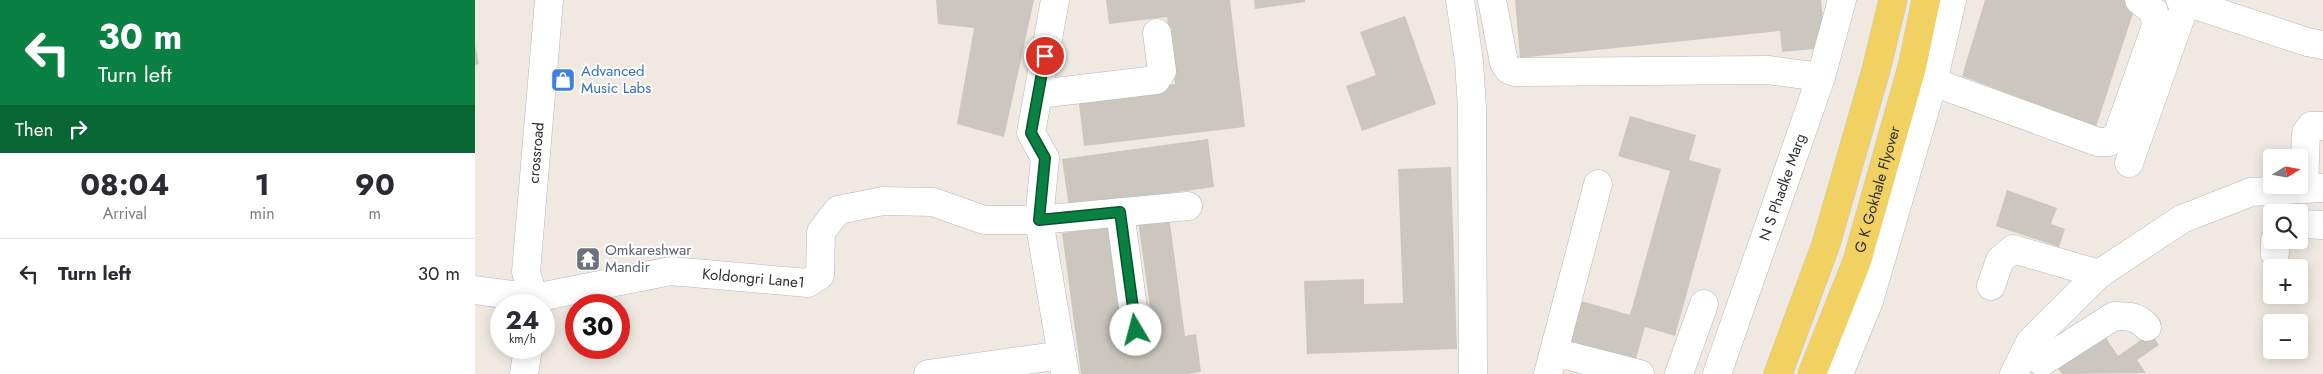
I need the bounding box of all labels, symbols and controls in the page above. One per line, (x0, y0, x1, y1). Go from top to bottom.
text: 30 m (98, 12, 182, 62)
icon: left (15, 20, 80, 85)
pin (1024, 35, 1066, 77)
icon: arrive (1031, 42, 1059, 70)
text: Turn left (98, 58, 172, 90)
place label: Advanced Music Labs (581, 60, 651, 99)
shop icon: Advanced Music Labs (550, 67, 576, 93)
icon: right (64, 115, 92, 143)
text: Then (15, 116, 54, 143)
street label: crossroad (523, 121, 550, 184)
street label: G K Gokhale Flyover (1849, 123, 1906, 255)
street label: N S Phadke Marg (1753, 130, 1811, 244)
north arrow (2263, 149, 2307, 194)
map controls (2263, 149, 2308, 359)
text: 08:04 (80, 163, 169, 206)
text: 1 (254, 163, 270, 206)
text: 90 (355, 163, 395, 206)
text: Arrival (103, 202, 147, 225)
text: min (250, 202, 275, 225)
text: m (369, 202, 381, 225)
button: search (2263, 204, 2308, 249)
place label: Omkareshwar Mandir (605, 239, 692, 278)
temple icon: Omkareshwar Mandir (575, 246, 601, 272)
button: + (2263, 259, 2308, 304)
icon: left (15, 260, 43, 288)
text: Turn left (58, 260, 131, 287)
text: 30 m (418, 260, 460, 287)
street label: Koldongri Lane1 (701, 263, 806, 294)
speed limit sign: 30 (565, 294, 630, 359)
text: 24 (506, 302, 539, 338)
position arrow (1109, 303, 1161, 355)
button: − (2263, 314, 2308, 359)
text: km/h (509, 330, 536, 348)

